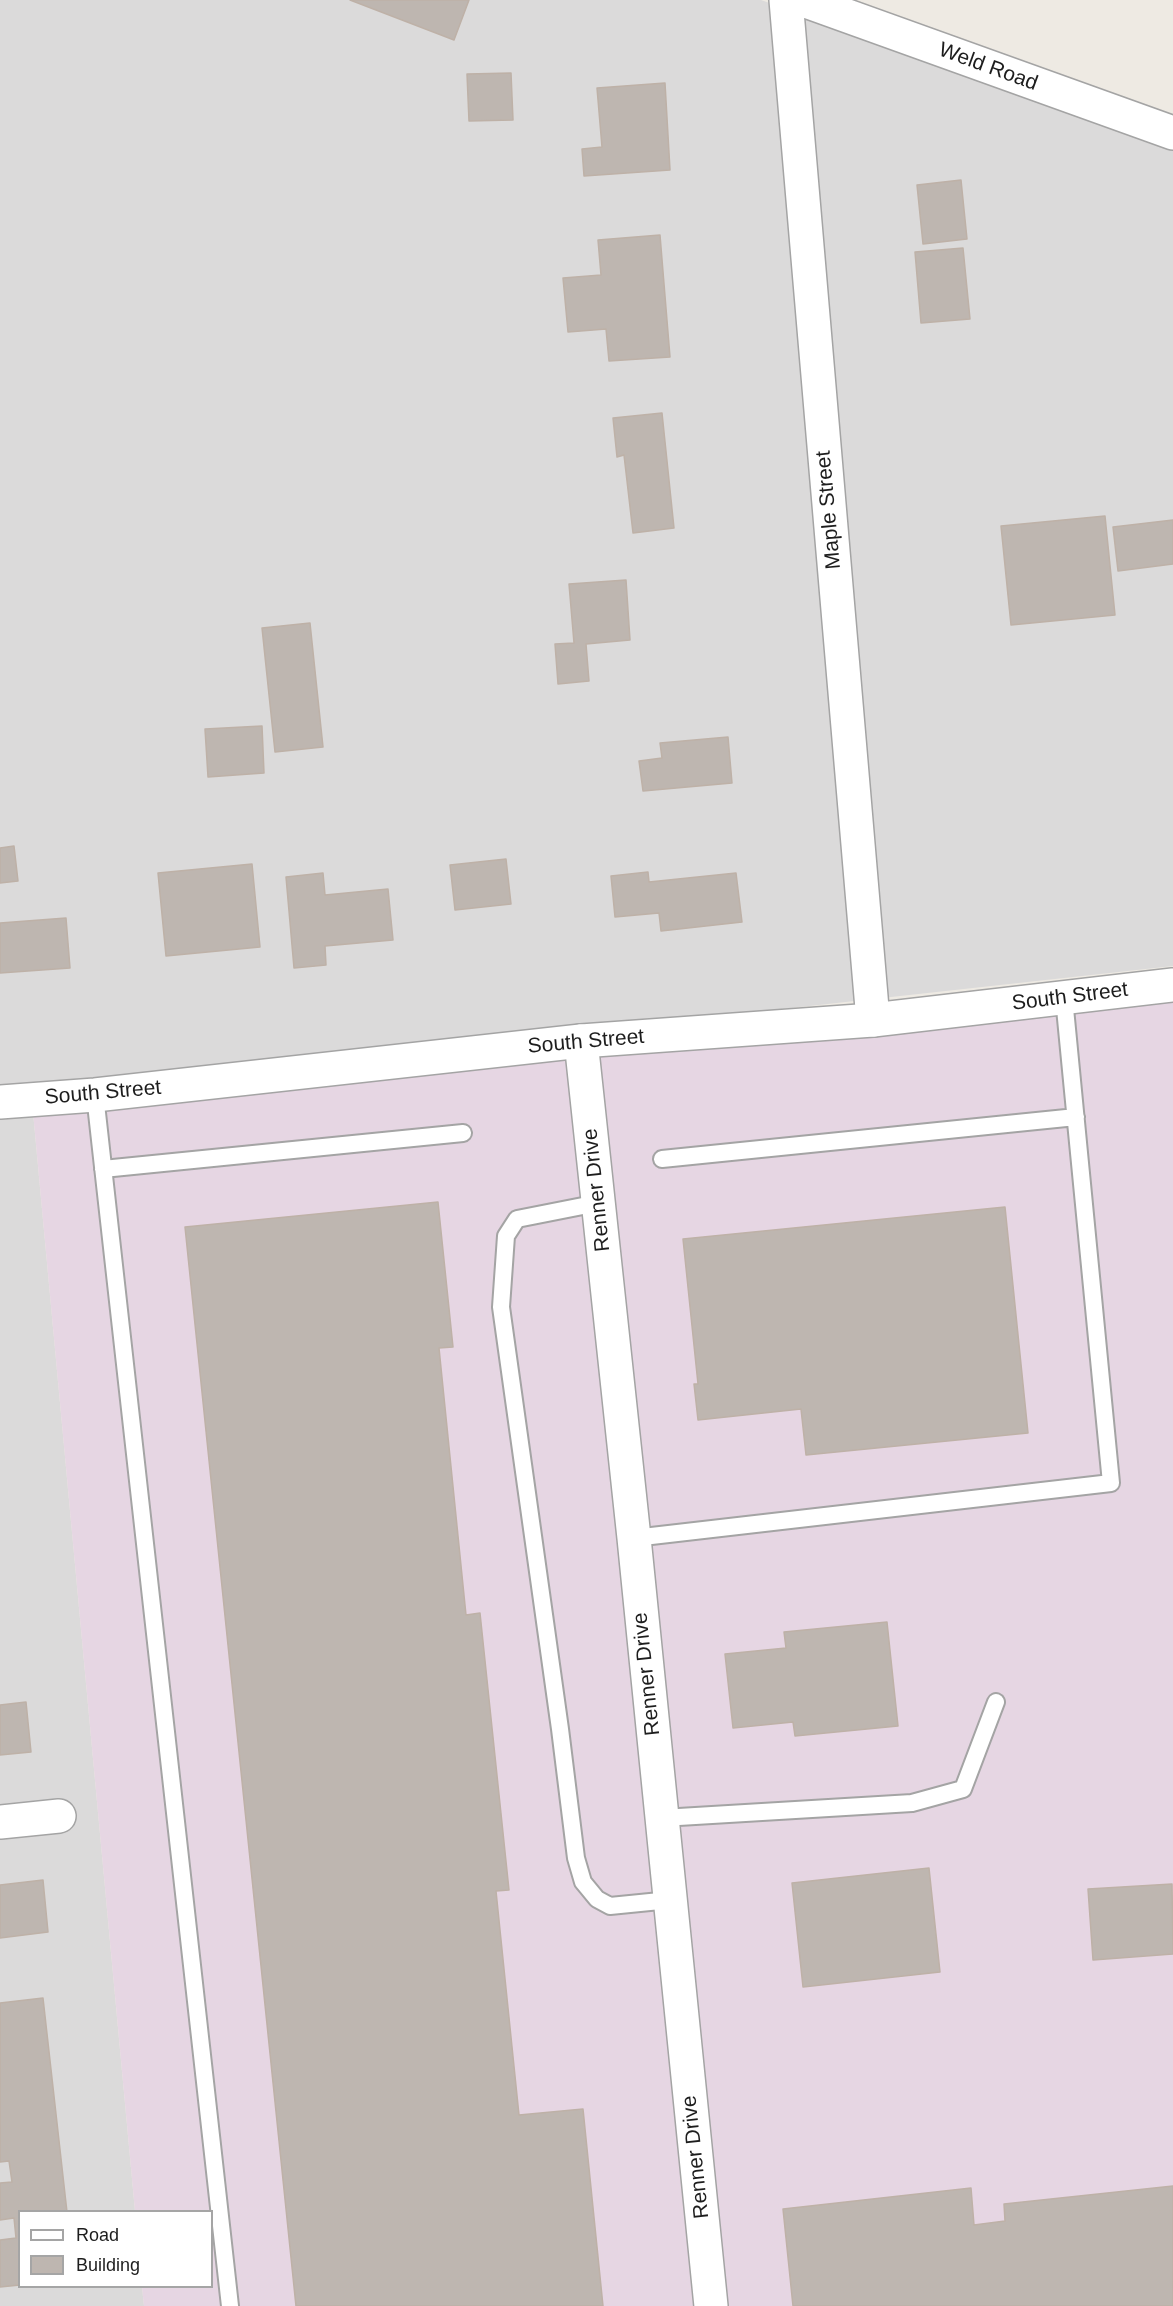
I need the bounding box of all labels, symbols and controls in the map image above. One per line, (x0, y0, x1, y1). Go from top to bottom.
street label: Weld Road (935, 37, 1041, 97)
street label: Maple Street (811, 450, 847, 570)
street label: South Street (1011, 977, 1129, 1017)
street label: South Street (527, 1024, 645, 1060)
street label: South Street (44, 1075, 162, 1111)
street label: Renner Drive (578, 1127, 616, 1253)
street label: Renner Drive (628, 1611, 666, 1737)
street label: Renner Drive (677, 2094, 715, 2220)
legend (18, 2210, 213, 2288)
text: Road (76, 2225, 119, 2245)
text: Building (76, 2255, 140, 2275)

